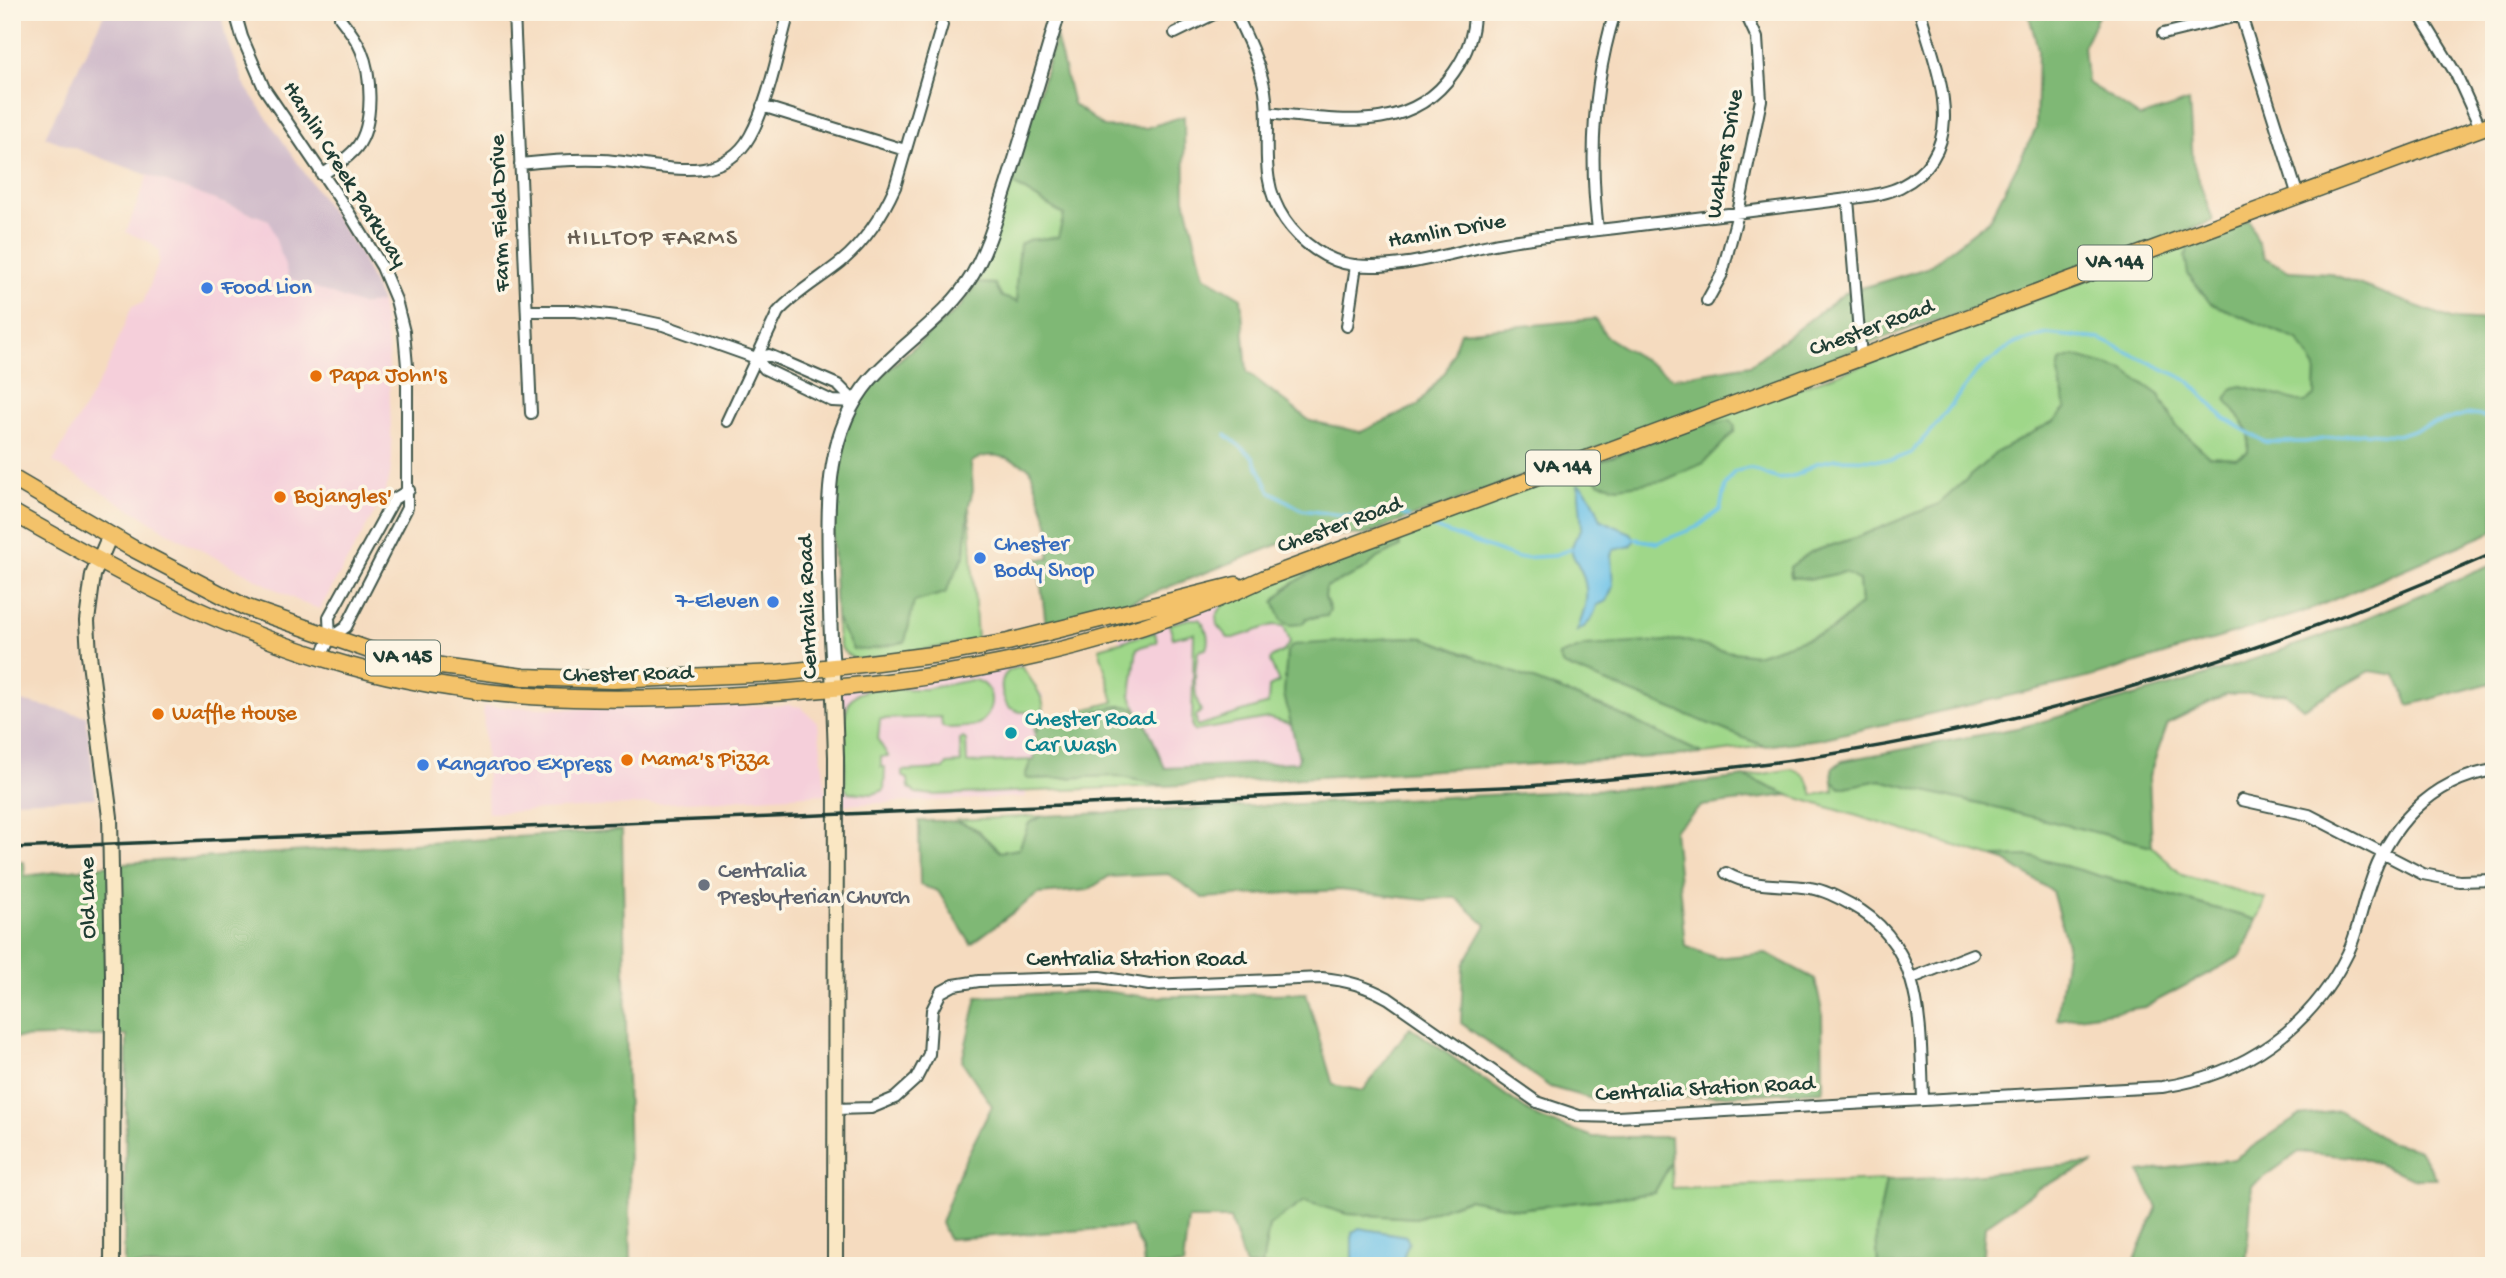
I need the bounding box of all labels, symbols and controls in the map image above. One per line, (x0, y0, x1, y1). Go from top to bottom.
street label: Hamlin Creek Parkway (276, 77, 412, 273)
street label: Walters Drive (1701, 86, 1751, 221)
street label: Farm Field Drive (485, 133, 517, 293)
street label: Hamlin Drive (1386, 208, 1509, 256)
district label: HILLTOP FARMS (567, 225, 739, 254)
road number: VA 144 (2078, 246, 2152, 280)
place label: Food Lion (220, 275, 312, 302)
marker: Food Lion (199, 280, 215, 296)
street label: Chester Road (1806, 294, 1939, 364)
place label: Papa John's (329, 363, 447, 390)
marker: Papa John's (308, 368, 324, 384)
road number: VA 144 (1526, 450, 1600, 486)
place label: Bojangles' (293, 484, 392, 511)
marker: Bojangles' (272, 489, 288, 505)
street label: Chester Road (1274, 491, 1407, 561)
place label: Chester Body Shop (993, 532, 1094, 585)
street label: Centralia Road (793, 533, 825, 679)
marker: Chester Body Shop (972, 550, 988, 566)
place label: 7-Eleven (675, 589, 759, 616)
marker: 7-Eleven (765, 594, 781, 610)
road number: VA 145 (366, 640, 440, 676)
street label: Chester Road (563, 660, 695, 690)
place label: Waffle House (172, 701, 298, 728)
marker: Waffle House (150, 706, 166, 722)
place label: Chester Road Car Wash (1025, 707, 1157, 760)
marker: Chester Road Car Wash (1003, 725, 1019, 741)
place label: Mama's Pizza (641, 747, 771, 774)
place label: Kangaroo Express (437, 752, 612, 779)
marker: Mama's Pizza (619, 752, 635, 768)
marker: Kangaroo Express (415, 757, 431, 773)
street label: Old Lane (75, 856, 103, 939)
place label: Centralia Presbyterian Church (717, 859, 910, 912)
marker: Centralia Presbyterian Church (696, 877, 712, 893)
street label: Centralia Station Road (1026, 947, 1247, 974)
street label: Centralia Station Road (1595, 1071, 1817, 1109)

